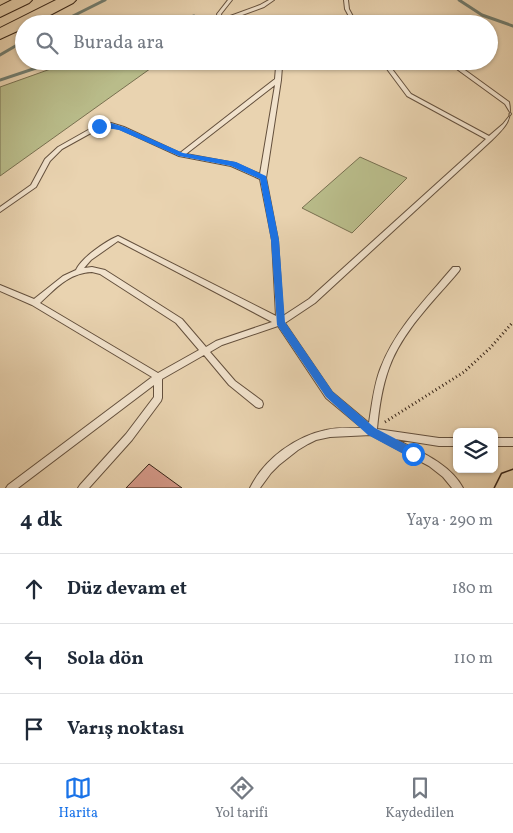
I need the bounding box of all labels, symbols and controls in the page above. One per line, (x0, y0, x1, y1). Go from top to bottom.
search box (15, 15, 498, 70)
icon: search (33, 29, 61, 57)
text: Burada ara (73, 30, 164, 56)
route end (88, 115, 111, 138)
map controls (453, 428, 498, 473)
button: layers (453, 428, 498, 473)
route start (402, 443, 425, 466)
text: 4 dk (20, 506, 62, 535)
text: Yaya · 290 m (406, 510, 493, 532)
icon: ahead (20, 575, 48, 603)
text: Düz devam et (67, 576, 187, 602)
text: 180 m (452, 578, 493, 600)
icon: left (20, 645, 48, 673)
text: Sola dön (67, 646, 144, 672)
text: 110 m (454, 648, 493, 670)
icon: arrive (20, 715, 48, 743)
text: Varış noktası (67, 716, 184, 742)
tab: Harita (59, 774, 98, 823)
tab: Yol tarifi (215, 774, 268, 823)
tab: Kaydedilen (385, 774, 454, 823)

